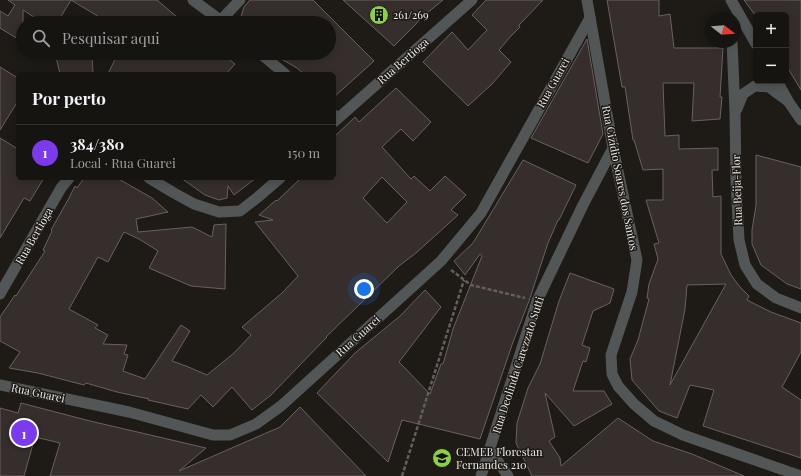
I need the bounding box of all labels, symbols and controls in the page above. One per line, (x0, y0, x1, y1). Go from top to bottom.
building icon: 261/269 (368, 4, 390, 26)
place label: 261/269 (393, 7, 429, 22)
north arrow (705, 12, 741, 48)
map controls (753, 12, 789, 84)
button: + (753, 12, 789, 48)
search box (16, 16, 336, 60)
icon: search (30, 27, 52, 49)
text: Pesquisar aqui (62, 28, 160, 48)
street label: Rua Bertioga (374, 34, 432, 87)
button: − (753, 48, 789, 84)
street label: Rua Guarei (533, 55, 572, 110)
text: Por perto (32, 87, 106, 109)
street label: Rua Cizídio Soares dos Santos (599, 104, 642, 252)
text: 384/380 (70, 134, 124, 154)
text: 1 (43, 144, 47, 161)
text: 150 m (287, 144, 320, 161)
text: Local · Rua Guarei (70, 154, 176, 171)
street label: Rua Beija-Flor (728, 154, 745, 226)
street label: Rua Bertioga (11, 204, 56, 267)
your location (354, 279, 374, 299)
street label: Rua Deolinda Carezzato Sutti (488, 294, 547, 435)
street label: Rua Guarei (332, 312, 383, 359)
street label: Rua Guarei (10, 379, 66, 406)
pin: 1 (11, 418, 37, 448)
place label: CEMEB Florestan Fernandes 210 (456, 444, 543, 472)
school or university icon: CEMEB Florestan Fernandes 210 (431, 447, 453, 469)

